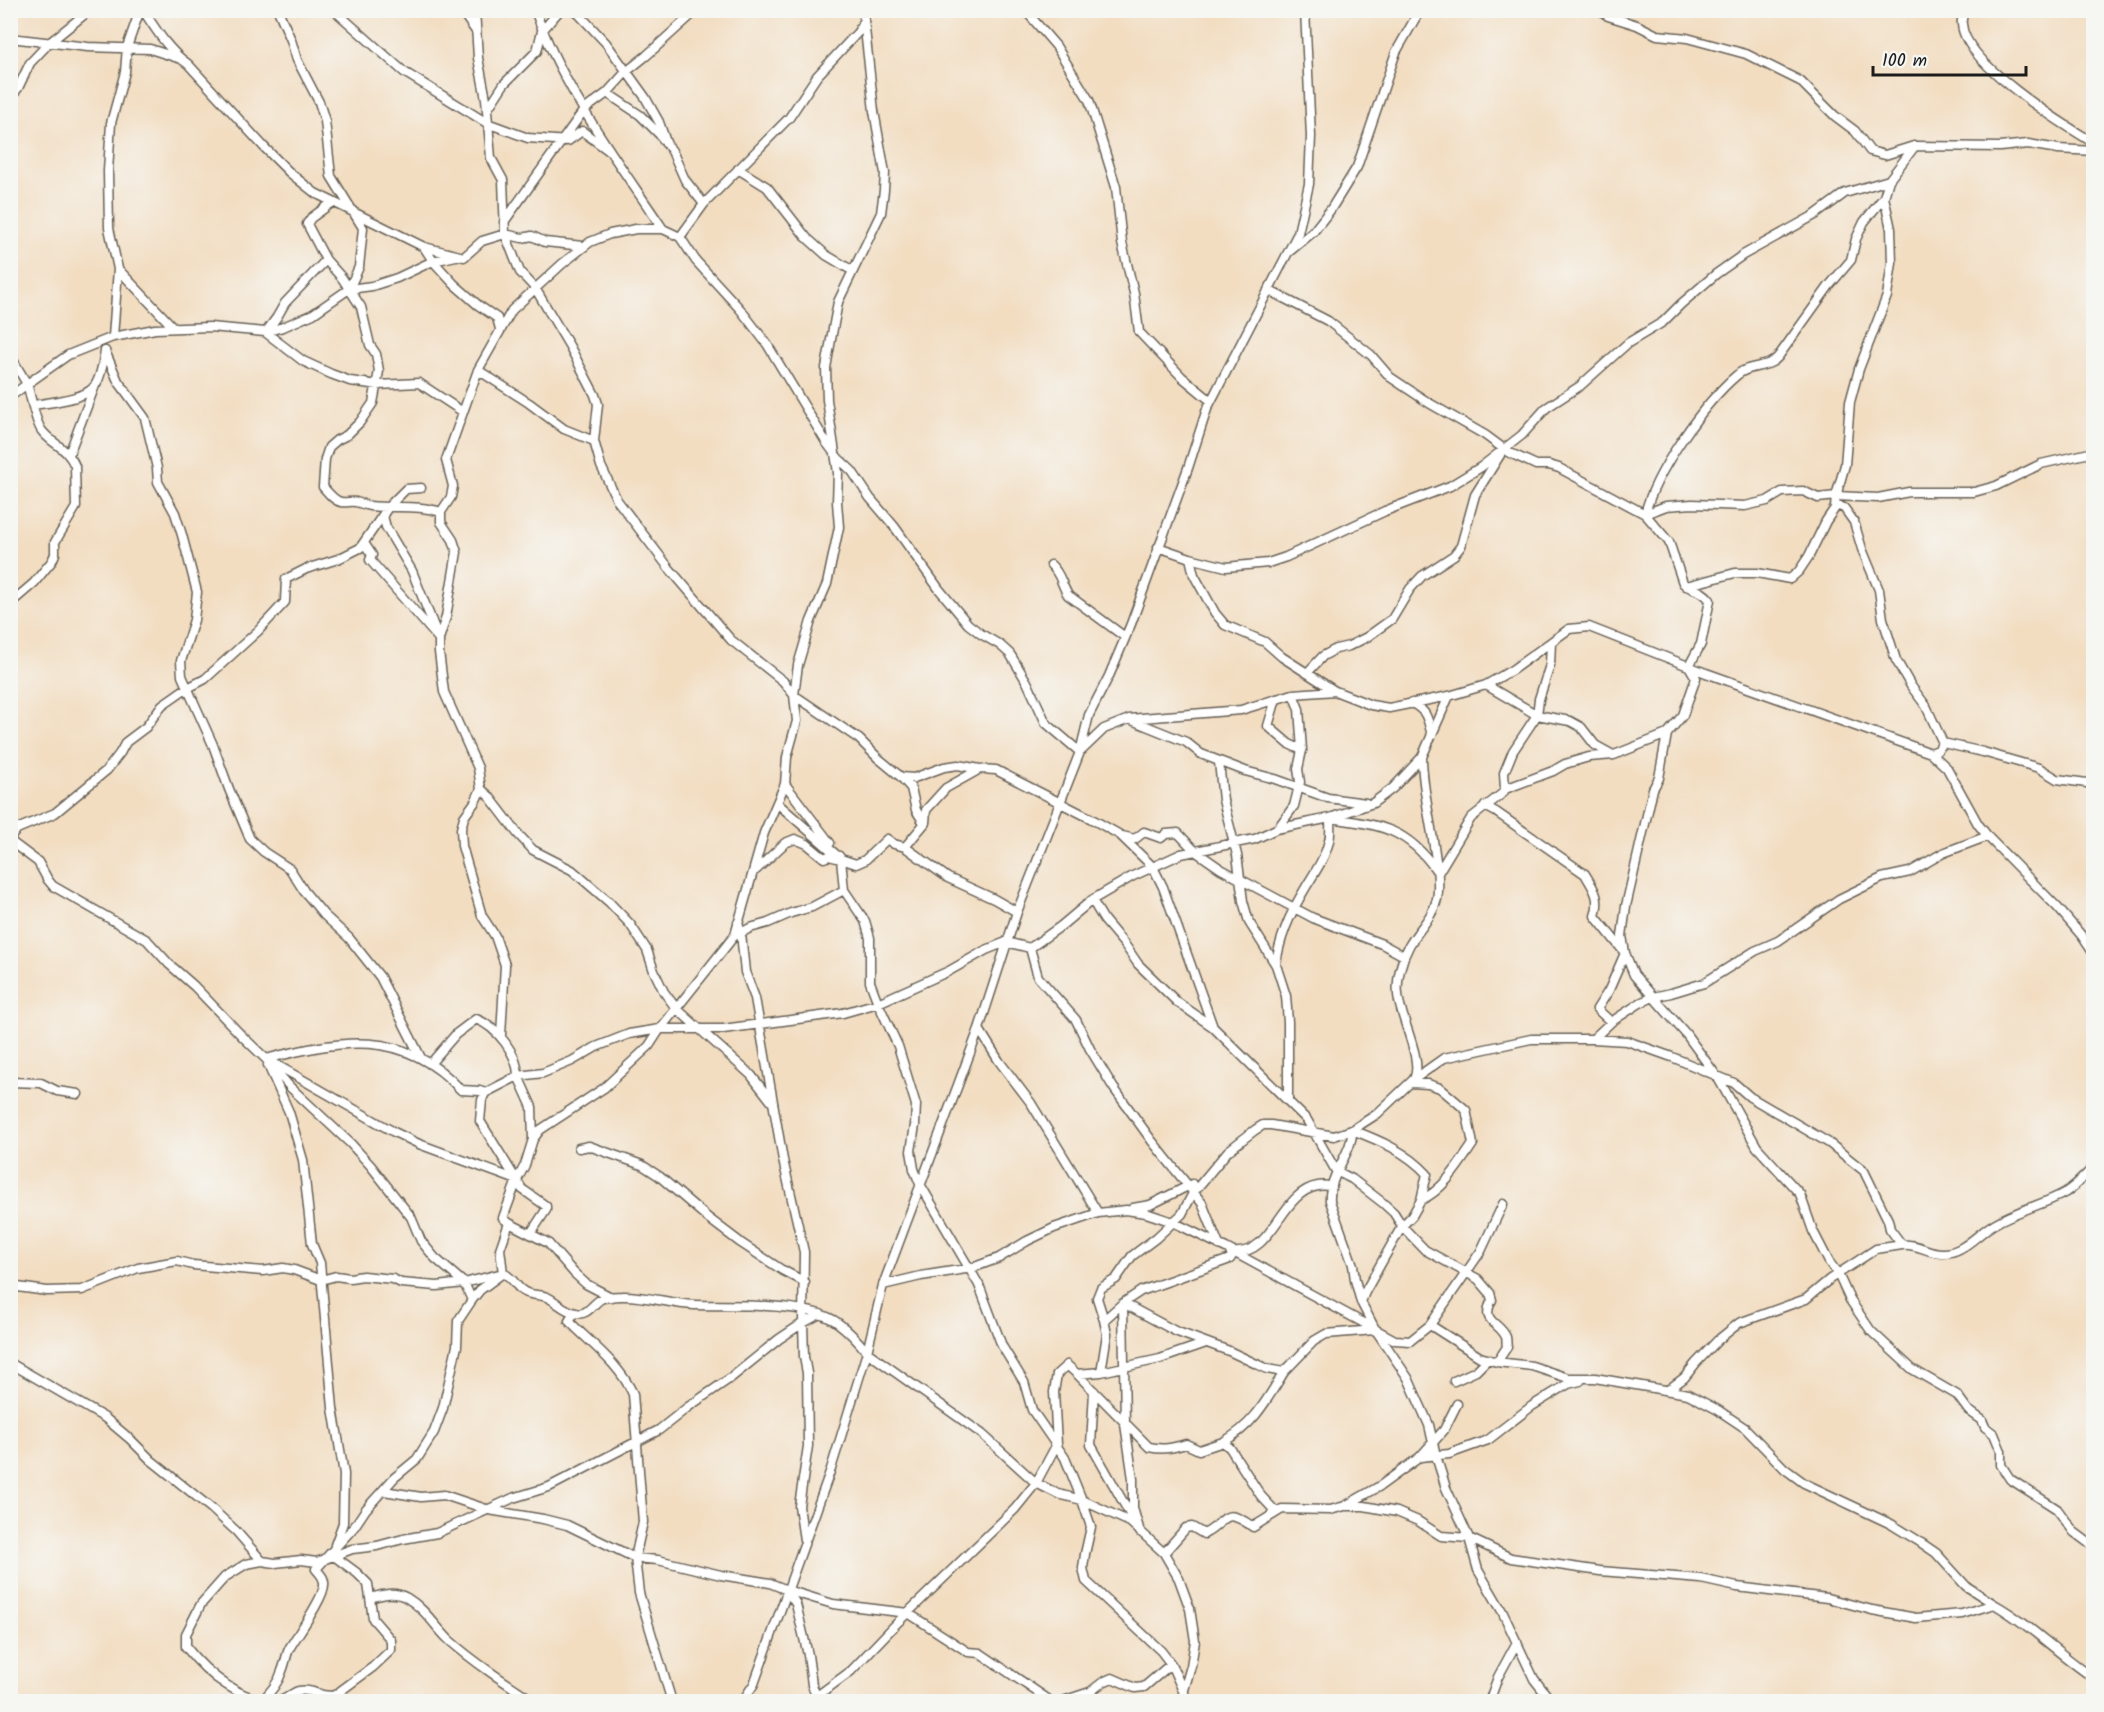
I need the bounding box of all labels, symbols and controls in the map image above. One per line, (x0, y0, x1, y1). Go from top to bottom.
scale bar (1873, 39, 2026, 77)
text: 100 m (1882, 47, 1927, 76)

